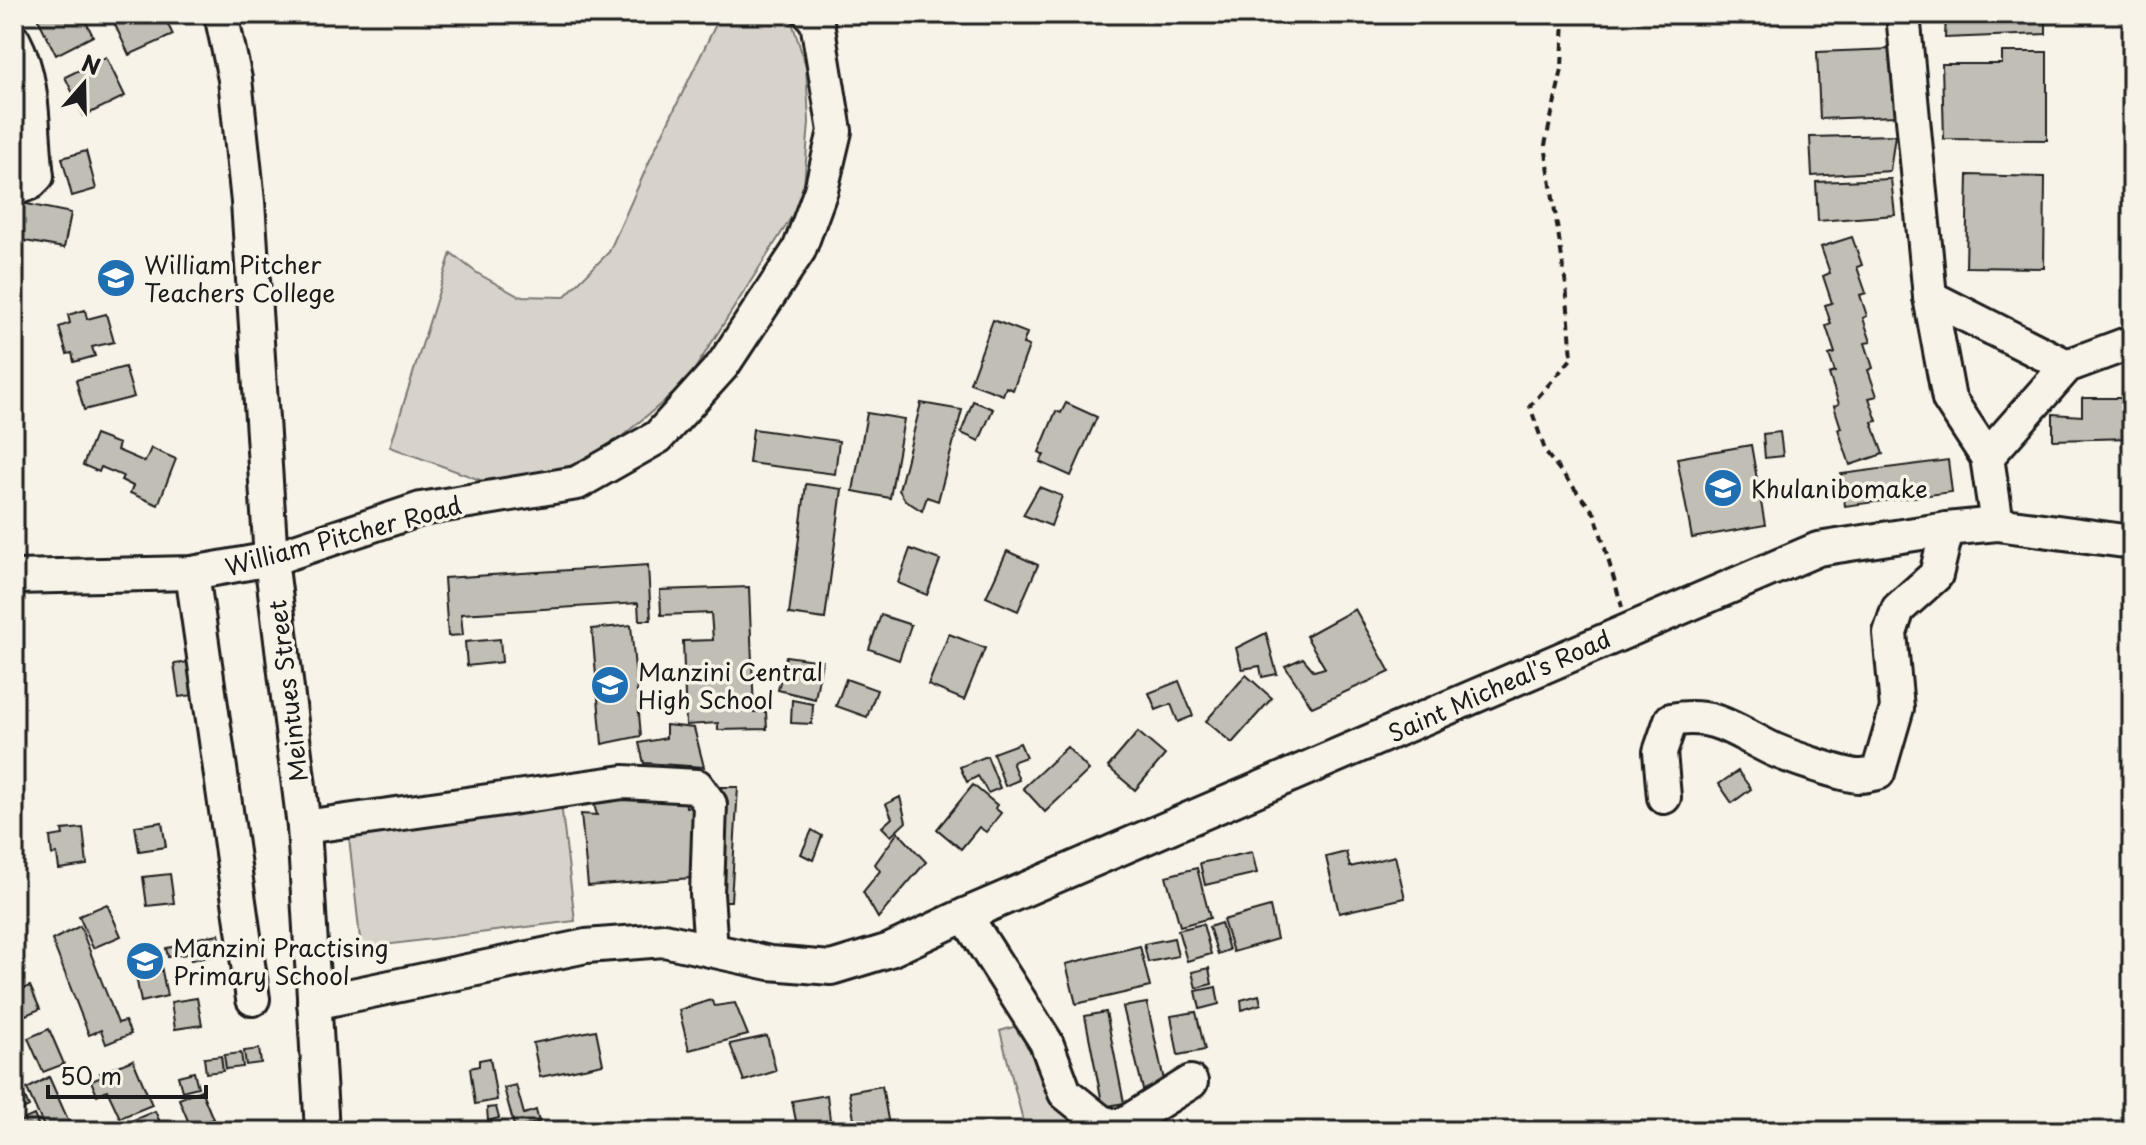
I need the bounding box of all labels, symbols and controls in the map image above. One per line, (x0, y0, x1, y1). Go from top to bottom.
north arrow (44, 44, 124, 124)
text: N (78, 45, 105, 82)
place label: William Pitcher Teachers College (144, 246, 335, 310)
school or university icon: William Pitcher Teachers College (95, 257, 137, 299)
school or university icon: Khulanibomake (1702, 467, 1744, 509)
place label: Khulanibomake (1751, 470, 1928, 506)
street label: William Pitcher Road (221, 486, 465, 584)
street label: Meintues Street (258, 598, 316, 784)
street label: Saint Micheal's Road (1382, 620, 1616, 750)
place label: Manzini Central High School (638, 653, 823, 717)
school or university icon: Manzini Central High School (589, 664, 631, 706)
place label: Manzini Practising Primary School (173, 929, 389, 993)
school or university icon: Manzini Practising Primary School (124, 940, 166, 982)
scale bar (48, 1049, 206, 1099)
text: 50 m (60, 1057, 122, 1093)

